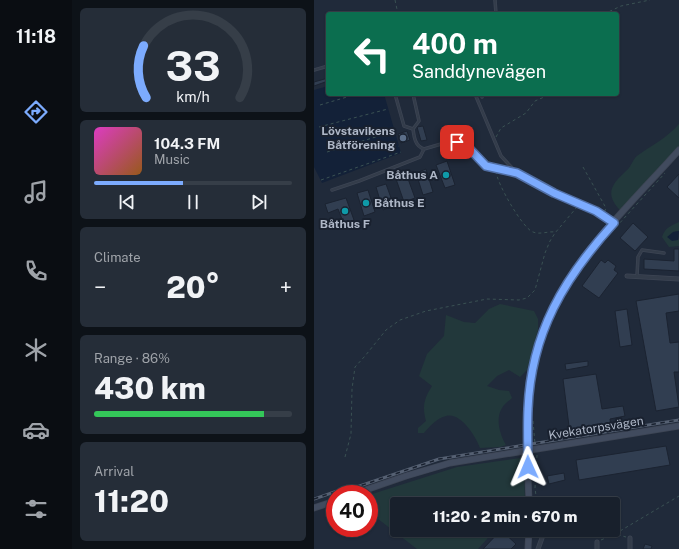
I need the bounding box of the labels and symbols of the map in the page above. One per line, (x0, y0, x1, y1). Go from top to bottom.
place label: Lövstavikens Båtförening (321, 124, 395, 152)
pin (440, 125, 474, 159)
marker: Lövstavikens Båtförening (398, 133, 408, 143)
place label: Båthus A (386, 168, 438, 182)
marker: Båthus A (441, 170, 451, 180)
place label: Båthus E (374, 196, 425, 210)
marker: Båthus E (361, 198, 371, 208)
marker: Båthus F (340, 206, 350, 216)
place label: Båthus F (320, 217, 370, 231)
street label: Kvekatorpsvägen (547, 414, 645, 442)
position arrow (507, 446, 549, 488)
speed limit sign: 40 (326, 485, 378, 537)

